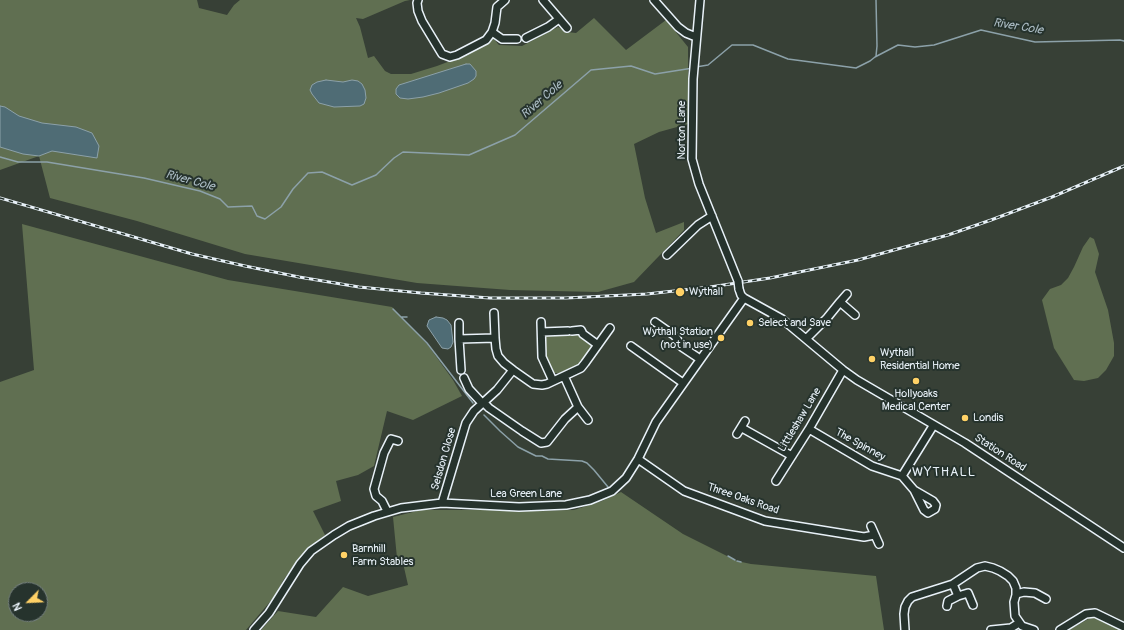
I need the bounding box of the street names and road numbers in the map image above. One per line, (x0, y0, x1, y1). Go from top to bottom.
street label: Norton Lane (675, 101, 689, 159)
street label: Littleshaw Lane (776, 385, 824, 455)
street label: Selsdon Close (429, 426, 459, 492)
street label: The Spinney (833, 426, 887, 464)
street label: Station Road (972, 431, 1028, 475)
street label: Three Oaks Road (705, 481, 781, 517)
street label: Lea Green Lane (490, 487, 562, 501)

